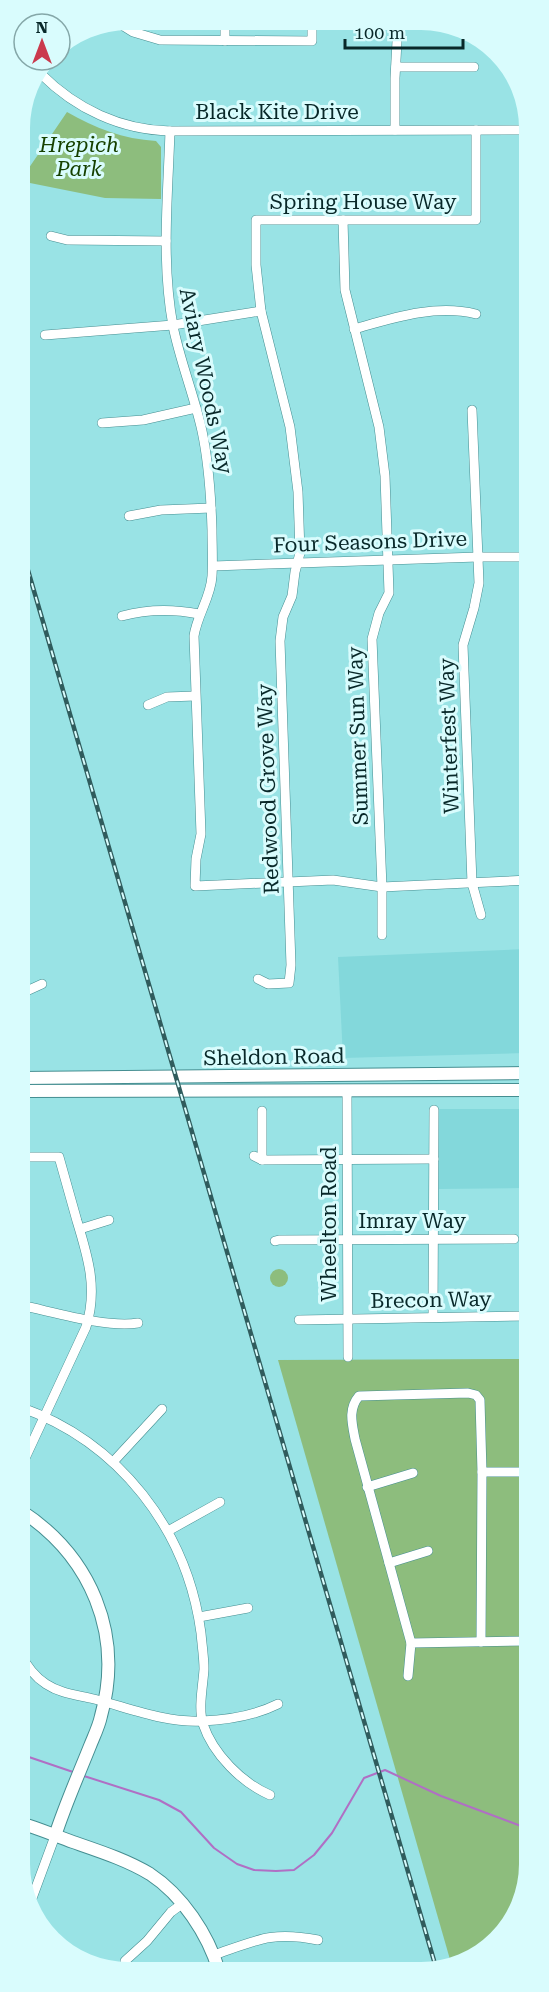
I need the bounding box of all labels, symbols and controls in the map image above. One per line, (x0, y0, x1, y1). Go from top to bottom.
north arrow (12, 12, 72, 72)
scale bar (345, 12, 464, 50)
text: N (36, 18, 48, 37)
text: 100 m (354, 22, 405, 43)
street label: Black Kite Drive (195, 100, 359, 124)
park label: Hrepich Park (38, 133, 119, 181)
street label: Spring House Way (270, 190, 457, 214)
street label: Aviary Woods Way (175, 286, 238, 477)
street label: Four Seasons Drive (273, 527, 467, 557)
street label: Summer Sun Way (343, 646, 373, 826)
street label: Winterfest Way (434, 657, 464, 814)
street label: Redwood Grove Way (252, 683, 284, 895)
street label: Sheldon Road (203, 1044, 345, 1070)
street label: Wheelton Road (317, 1146, 341, 1302)
street label: Imray Way (358, 1209, 466, 1233)
street label: Brecon Way (370, 1287, 492, 1313)

